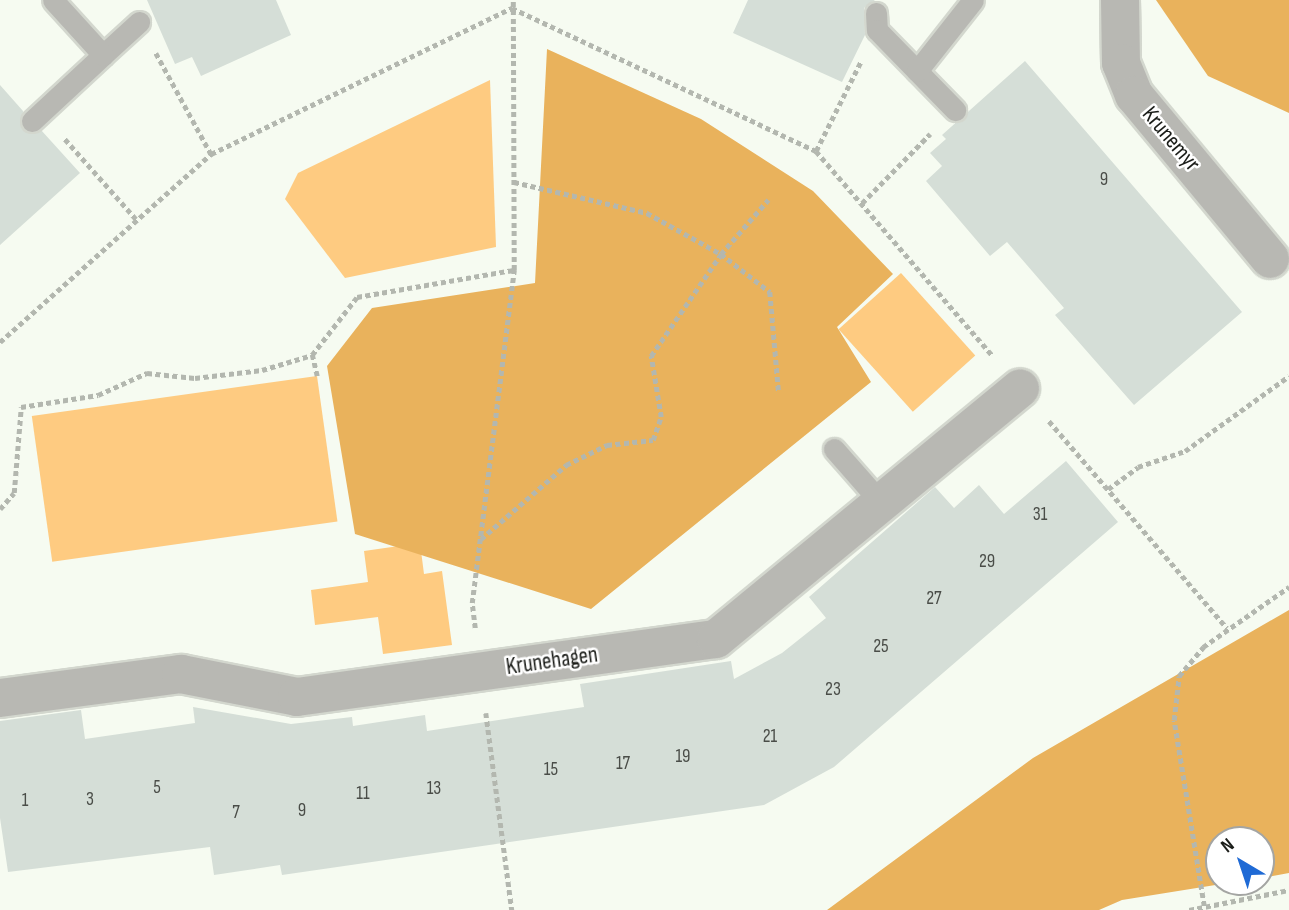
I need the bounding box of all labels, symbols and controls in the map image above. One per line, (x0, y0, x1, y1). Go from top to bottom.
street label: Krunemyr (1136, 101, 1206, 177)
house number: 9 (1100, 169, 1108, 191)
house number: 31 (1033, 504, 1047, 526)
house number: 29 (979, 551, 995, 573)
house number: 27 (926, 588, 942, 610)
house number: 25 (873, 636, 889, 658)
street label: Krunehagen (504, 641, 600, 681)
house number: 23 (825, 679, 841, 701)
house number: 21 (763, 726, 777, 748)
house number: 19 (675, 746, 691, 768)
house number: 17 (616, 753, 630, 775)
house number: 15 (544, 759, 558, 781)
house number: 5 (153, 777, 161, 799)
house number: 13 (427, 778, 441, 800)
house number: 11 (356, 783, 370, 805)
house number: 3 (86, 789, 94, 811)
house number: 1 (22, 790, 28, 812)
house number: 9 (298, 800, 306, 822)
house number: 7 (232, 802, 240, 824)
north arrow (1205, 826, 1275, 896)
text: N (1217, 834, 1239, 858)

